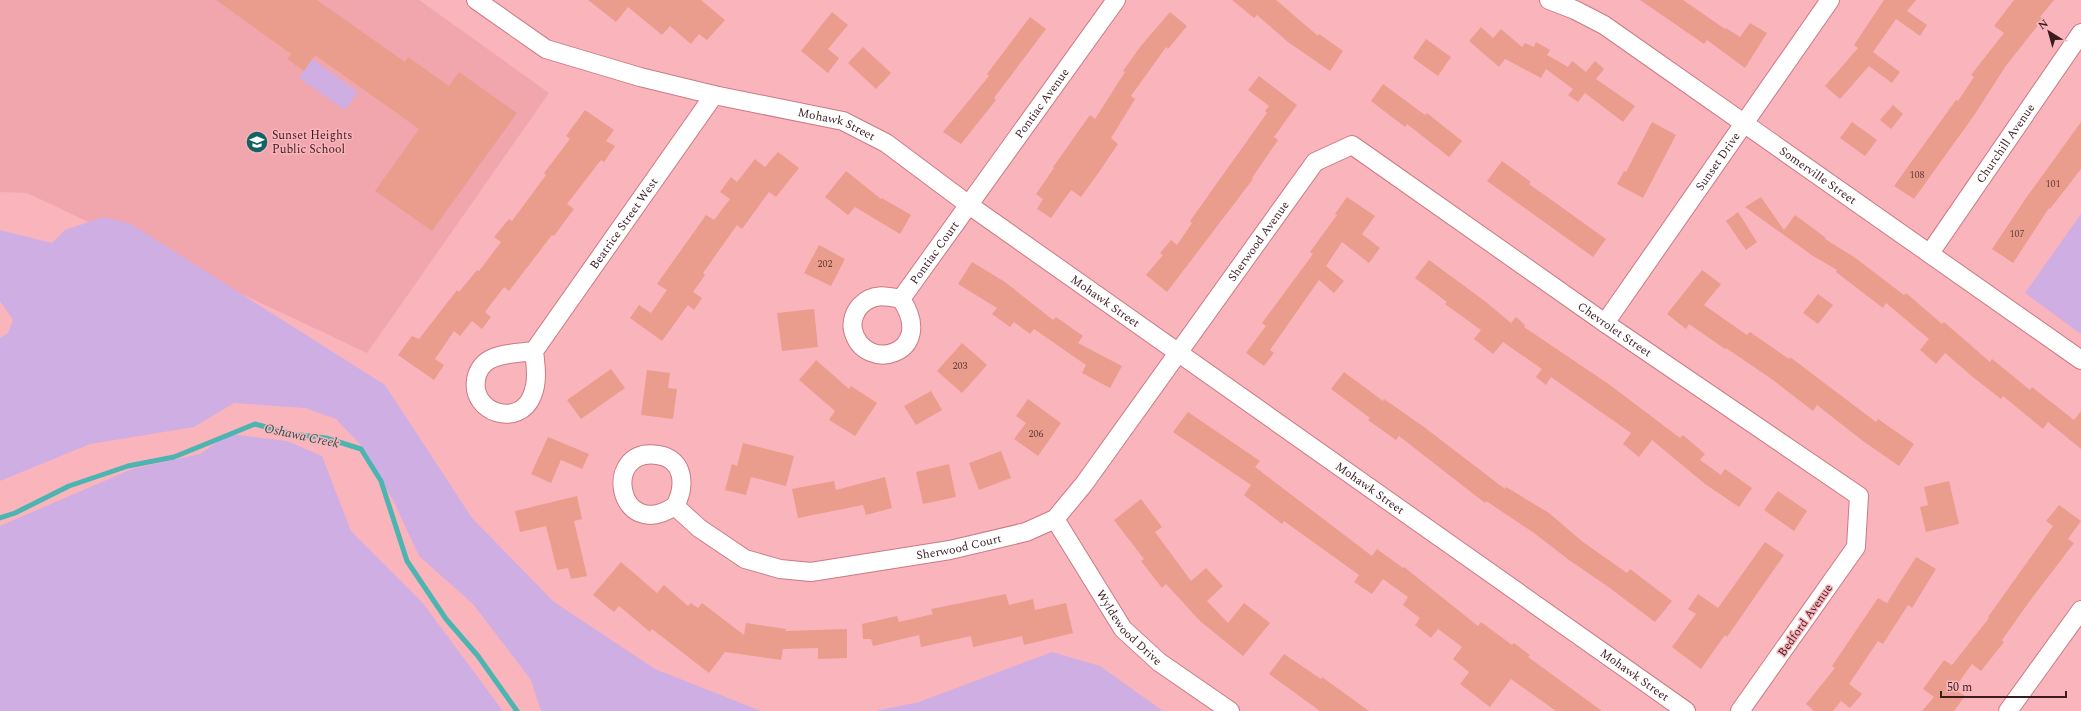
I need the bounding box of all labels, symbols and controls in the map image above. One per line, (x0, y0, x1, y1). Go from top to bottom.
north arrow (2029, 12, 2069, 52)
text: N (2035, 15, 2052, 34)
street label: Pontiac Avenue (1010, 64, 1074, 143)
street label: Churchill Avenue (1971, 100, 2040, 187)
street label: Mohawk Street (796, 103, 878, 146)
place label: Sunset Heights Public School (272, 126, 352, 159)
street label: Sunset Drive (1691, 128, 1745, 195)
school or university icon: Sunset Heights Public School (244, 129, 270, 155)
street label: Somerville Street (1775, 142, 1860, 210)
house number: 108 (1910, 167, 1925, 183)
street label: Beatrice Street West (585, 174, 663, 274)
house number: 101 (2046, 176, 2061, 192)
street label: Sherwood Avenue (1223, 197, 1294, 286)
street label: Pontiac Court (905, 217, 964, 289)
house number: 107 (2010, 226, 2025, 242)
house number: 202 (818, 256, 833, 272)
street label: Mohawk Street (1066, 270, 1144, 333)
street label: Chevrolet Street (1573, 297, 1655, 362)
house number: 203 (953, 358, 968, 374)
water label: Oshawa Creek (262, 418, 341, 454)
house number: 206 (1029, 426, 1044, 442)
street label: Mohawk Street (1331, 457, 1408, 520)
street label: Sherwood Court (915, 529, 1004, 565)
street label: Bedford Avenue (1773, 580, 1838, 661)
street label: Wyldewood Drive (1091, 586, 1166, 670)
street label: Mohawk Street (1596, 644, 1673, 706)
scale bar (1941, 673, 2066, 699)
text: 50 m (1947, 678, 1972, 697)

